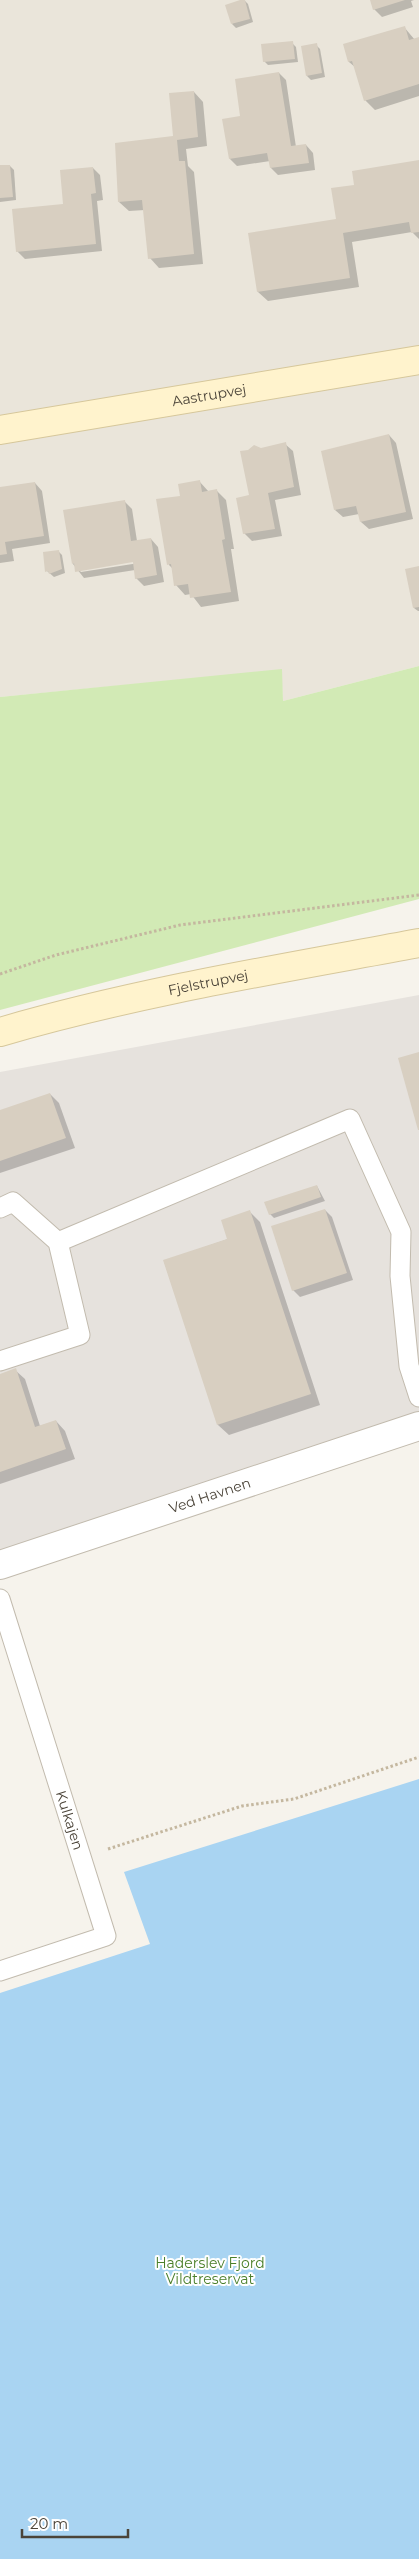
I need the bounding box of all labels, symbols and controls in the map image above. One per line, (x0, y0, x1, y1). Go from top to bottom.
street label: Aastrupvej (171, 380, 247, 410)
street label: Fjelstrupvej (166, 966, 250, 999)
street label: Ved Havnen (167, 1473, 253, 1517)
street label: Kulkajen (52, 1788, 87, 1852)
park label: Haderslev Fjord Vildtreservat (155, 2254, 265, 2288)
scale bar (22, 2506, 129, 2538)
text: 20 m (30, 2514, 68, 2533)

